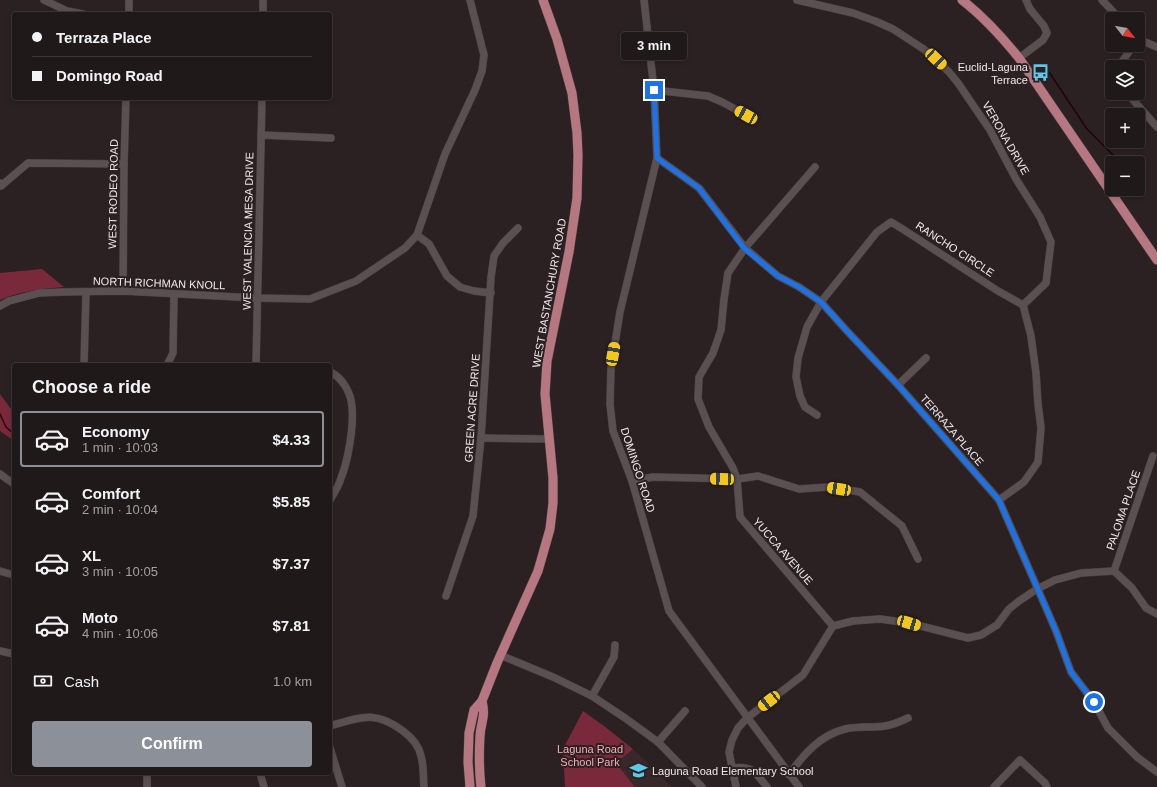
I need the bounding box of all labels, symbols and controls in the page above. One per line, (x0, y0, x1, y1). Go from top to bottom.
north arrow (1105, 12, 1145, 52)
map controls (1105, 12, 1145, 196)
text: Terraza Place (56, 29, 152, 46)
callout: 3 min (621, 32, 687, 60)
text: 3 min (637, 38, 671, 53)
car (923, 46, 949, 72)
button: layers (1105, 60, 1145, 100)
place label: Euclid-Laguna Terrace (958, 61, 1029, 86)
bus stop icon: Euclid-Laguna Terrace (1031, 63, 1051, 83)
text: Domingo Road (56, 67, 163, 84)
route end (645, 81, 663, 99)
street label: VERONA DRIVE (980, 99, 1032, 177)
car (733, 104, 759, 126)
button: + (1105, 108, 1145, 148)
street label: WEST RODEO ROAD (106, 139, 120, 249)
street label: WEST VALENCIA MESA DRIVE (241, 152, 255, 310)
button: − (1105, 156, 1145, 196)
street label: WEST BASTANCHURY ROAD (530, 217, 568, 369)
street label: RANCHO CIRCLE (914, 219, 996, 279)
street label: NORTH RICHMAN KNOLL (93, 275, 225, 291)
car (605, 341, 621, 367)
street label: GREEN ACRE DRIVE (462, 353, 482, 463)
text: Choose a ride (32, 377, 151, 397)
street label: TERRAZA PLACE (918, 392, 986, 468)
icon: car (34, 421, 70, 457)
text: Economy (82, 423, 150, 440)
street label: DOMINGO ROAD (619, 426, 657, 514)
text: $4.33 (272, 431, 310, 448)
text: 1 min · 10:03 (82, 440, 158, 455)
street label: PALOMA PLACE (1104, 469, 1142, 551)
car (710, 473, 734, 485)
car (826, 481, 852, 497)
icon: car (34, 483, 70, 519)
text: Comfort (82, 485, 140, 502)
text: $5.85 (272, 493, 310, 510)
text: 2 min · 10:04 (82, 502, 158, 517)
street label: YUCCA AVENUE (751, 515, 815, 587)
icon: car (34, 545, 70, 581)
text: XL (82, 547, 101, 564)
text: $7.37 (272, 555, 310, 572)
text: 3 min · 10:05 (82, 564, 158, 579)
icon: car (34, 607, 70, 643)
text: Moto (82, 609, 118, 626)
car (896, 614, 922, 632)
text: $7.81 (272, 617, 310, 634)
text: 4 min · 10:06 (82, 626, 158, 641)
icon: cash (32, 670, 54, 692)
text: Cash (64, 673, 99, 690)
text: 1.0 km (273, 674, 312, 689)
car (756, 689, 782, 713)
route start (1085, 693, 1103, 711)
button: Confirm (32, 721, 312, 767)
park label: Laguna Road School Park (557, 743, 623, 768)
school or university icon: Laguna Road Elementary School (629, 761, 649, 781)
place label: Laguna Road Elementary School (652, 765, 813, 777)

